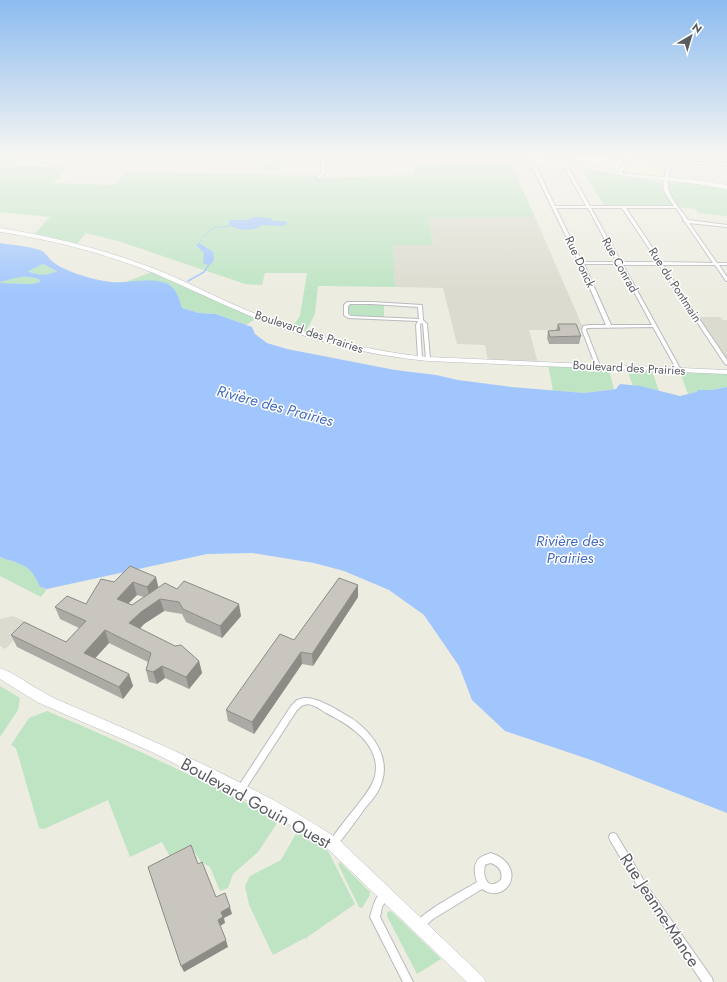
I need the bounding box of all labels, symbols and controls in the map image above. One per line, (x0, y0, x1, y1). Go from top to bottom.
north arrow (671, 16, 711, 56)
text: N (689, 19, 706, 37)
street label: Rue Donck (560, 233, 600, 291)
street label: Rue Conrad (597, 234, 643, 296)
street label: Rue du Pontmain (644, 244, 706, 326)
street label: Boulevard des Prairies (252, 306, 366, 358)
street label: Boulevard des Prairies (572, 356, 686, 380)
water label: Rivière des Prairies (214, 380, 336, 432)
water label: Rivière des Prairies (536, 530, 604, 569)
street label: Boulevard Gouin Ouest (177, 752, 335, 854)
street label: Rue Jeanne-Mance (614, 848, 706, 972)

